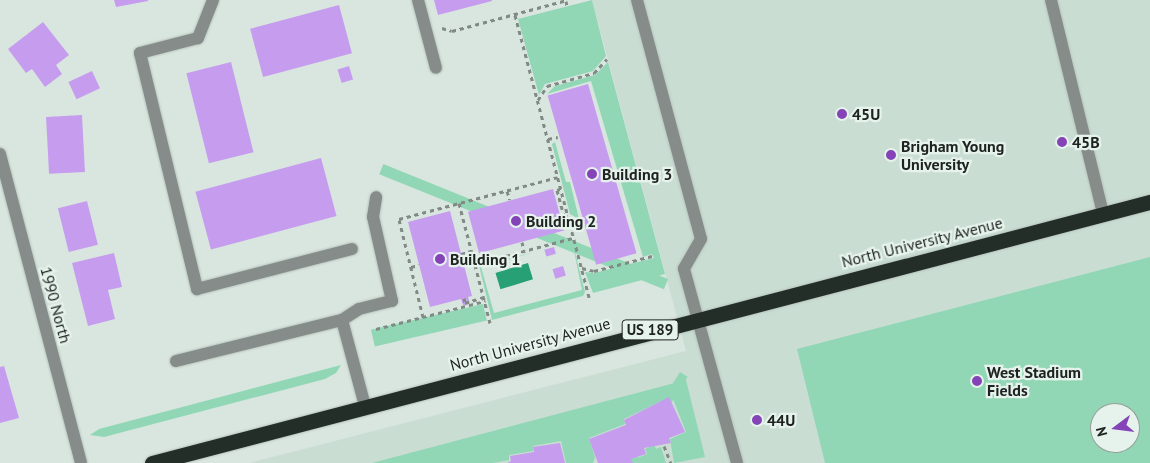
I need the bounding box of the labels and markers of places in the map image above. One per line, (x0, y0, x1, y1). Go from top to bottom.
place label: 45U (852, 104, 880, 124)
marker: 45U (836, 108, 848, 120)
place label: 45B (1072, 132, 1100, 152)
place label: Brigham Young University (901, 136, 1005, 174)
marker: 45B (1056, 136, 1068, 148)
marker: Brigham Young University (885, 149, 897, 161)
place label: Building 3 (602, 164, 672, 184)
marker: Building 3 (586, 168, 598, 180)
place label: Building 2 (526, 211, 596, 231)
marker: Building 2 (510, 215, 522, 227)
place label: Building 1 (450, 249, 520, 269)
marker: Building 1 (434, 253, 446, 265)
place label: West Stadium Fields (987, 362, 1081, 400)
marker: West Stadium Fields (971, 375, 983, 387)
place label: 44U (767, 410, 795, 430)
marker: 44U (751, 414, 763, 426)

